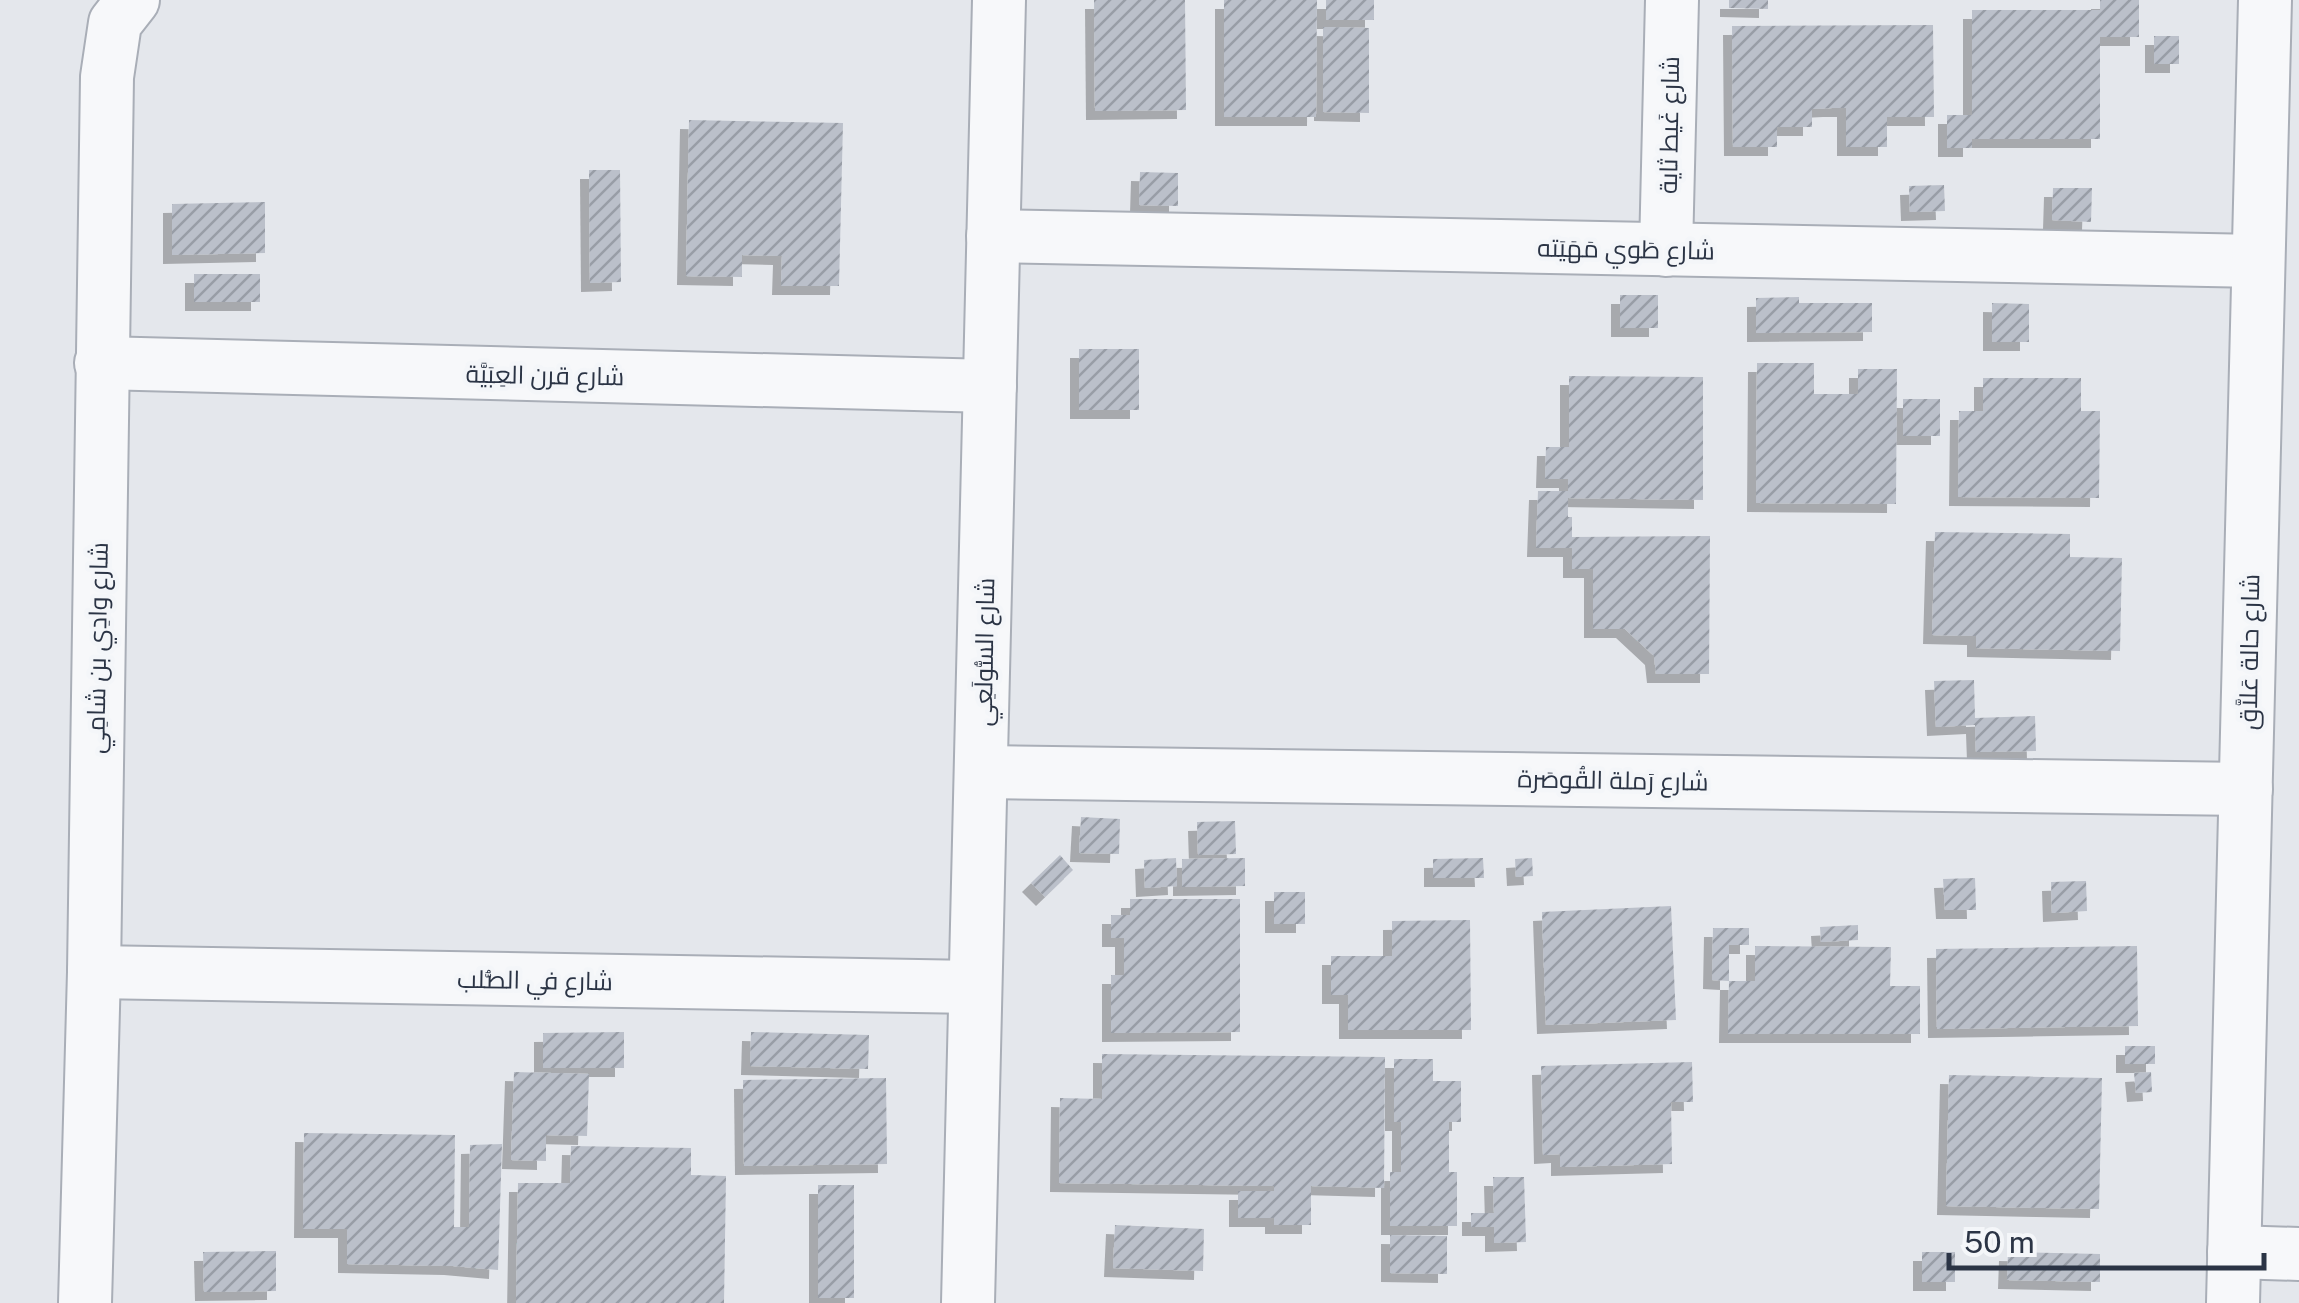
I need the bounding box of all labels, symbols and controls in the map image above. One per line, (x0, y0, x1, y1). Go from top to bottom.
street label: شارع غَيط ثاية (1653, 56, 1687, 194)
street label: شارع طَوي مَهَيَته (1537, 232, 1715, 271)
street label: شارع قرن العِبَيَّة (465, 359, 625, 393)
street label: شارع وادِي بن شامِي (80, 542, 119, 754)
street label: شارع حالة عَلاَّق (2233, 574, 2267, 730)
street label: شارع السُّولَعِي (968, 577, 1005, 727)
street label: شارع رَملة القُوصَرة (1517, 763, 1709, 799)
street label: شارع في الصُّلب (457, 964, 613, 1001)
scale bar (1949, 1208, 2264, 1270)
text: 50 m (1964, 1224, 2035, 1260)

